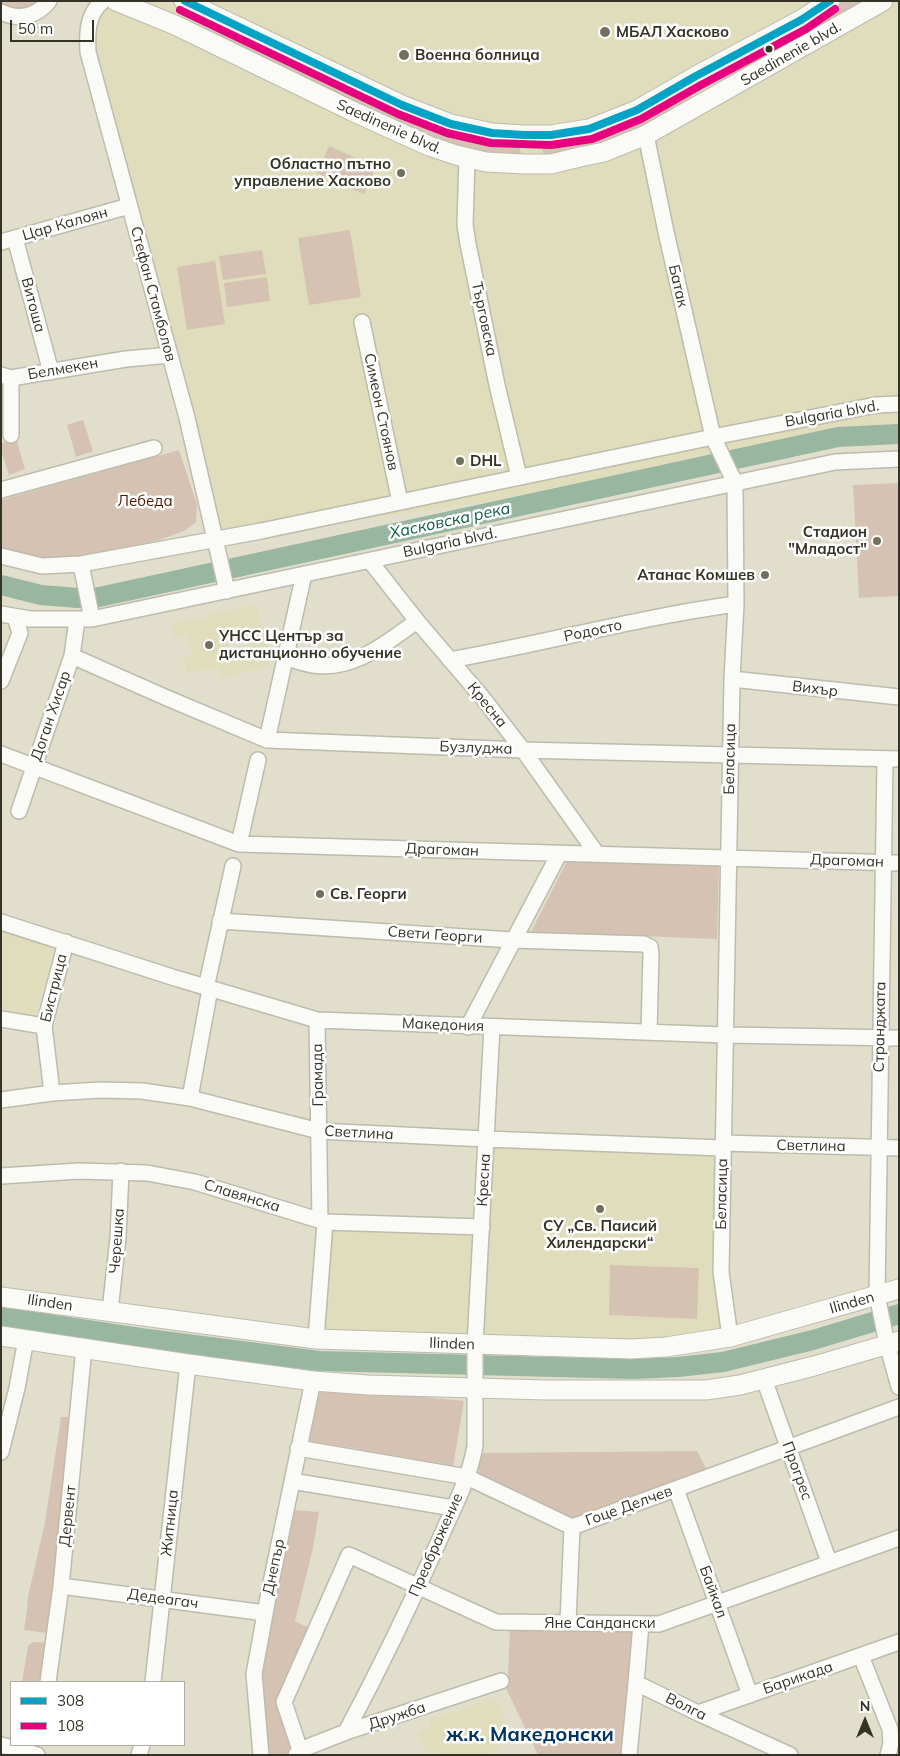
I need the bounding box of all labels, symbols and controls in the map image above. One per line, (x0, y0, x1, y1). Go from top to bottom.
scale bar (12, 10, 96, 42)
street label: Saedinenie blvd. (737, 18, 845, 90)
text: 50 m (18, 19, 53, 38)
place label: МБАЛ Хасково (616, 23, 729, 41)
marker: МБАЛ Хасково (598, 25, 612, 39)
unlabelled marker (764, 44, 774, 54)
place label: Военна болница (415, 46, 540, 64)
marker: Военна болница (397, 48, 411, 62)
street label: Saedinenie blvd. (334, 96, 444, 158)
place label: Областно пътно управление Хасково (234, 155, 391, 190)
marker: Областно пътно управление Хасково (395, 167, 407, 179)
street label: Цар Калоян (20, 203, 110, 245)
street label: Стефан Стамболов (126, 224, 180, 364)
street label: Батак (664, 263, 692, 309)
street label: Витоша (17, 276, 49, 334)
street label: Търговска (467, 280, 501, 358)
street label: Симеон Стоянов (360, 352, 402, 472)
street label: Белмекен (26, 354, 100, 384)
street label: Bulgaria blvd. (784, 397, 880, 431)
place label: DHL (470, 452, 501, 470)
marker: DHL (454, 455, 466, 467)
park label: Лебеда (117, 492, 173, 510)
water label: Хасковска река (388, 499, 512, 543)
place label: Стадион "Младост" (788, 523, 867, 558)
street label: Bulgaria blvd. (402, 524, 498, 562)
marker: Стадион "Младост" (871, 535, 883, 547)
place label: Атанас Комшев (637, 566, 755, 584)
marker: Атанас Комшев (759, 569, 771, 581)
street label: Родосто (562, 616, 624, 646)
place label: УНСС Център за дистанционно обучение (219, 627, 402, 662)
marker: УНСС Център за дистанционно обучение (203, 639, 215, 651)
street label: Доган Хисар (27, 669, 75, 763)
street label: Вихър (791, 677, 839, 701)
street label: Кресна (463, 679, 511, 731)
street label: Беласица (720, 723, 740, 795)
street label: Бузлуджа (439, 738, 513, 758)
street label: Драгоман (405, 840, 479, 860)
street label: Драгоман (810, 851, 884, 871)
place label: Св. Георги (330, 885, 407, 903)
marker: Св. Георги (314, 888, 326, 900)
street label: Свети Георги (387, 923, 483, 947)
street label: Бистрица (37, 952, 71, 1024)
street label: Странджата (870, 981, 890, 1073)
street label: Македония (402, 1015, 484, 1035)
street label: Грамада (308, 1043, 328, 1107)
street label: Светлина (324, 1122, 394, 1144)
street label: Светлина (776, 1136, 846, 1156)
street label: Кресна (474, 1153, 494, 1207)
street label: Беласица (712, 1158, 732, 1230)
street label: Славянска (202, 1176, 282, 1216)
marker: СУ „Св. Паисий Хилендарски“ (594, 1203, 606, 1215)
street label: Черешка (106, 1208, 128, 1274)
place label: СУ „Св. Паисий Хилендарски“ (543, 1217, 657, 1252)
street label: Ilinden (828, 1288, 876, 1318)
street label: Ilinden (26, 1291, 74, 1315)
street label: Ilinden (429, 1334, 475, 1354)
street label: Прогрес (778, 1439, 816, 1503)
street label: Гоце Делчев (583, 1482, 675, 1530)
street label: Дервент (56, 1484, 80, 1548)
street label: Житница (158, 1489, 182, 1557)
street label: Преображение (405, 1490, 467, 1600)
street label: Днепър (259, 1537, 289, 1597)
street label: Байкал (695, 1563, 731, 1621)
street label: Дедеагач (126, 1585, 200, 1613)
street label: Яне Сандански (544, 1614, 656, 1632)
street label: Барикада (761, 1658, 835, 1698)
legend (10, 1681, 185, 1746)
street label: Волга (663, 1689, 709, 1725)
text: 308 (57, 1691, 84, 1710)
north arrow (840, 1696, 890, 1746)
text: N (860, 1697, 870, 1715)
street label: Дружба (366, 1698, 428, 1734)
text: 108 (57, 1716, 84, 1735)
district label: ж.к. Македонски (446, 1723, 614, 1747)

